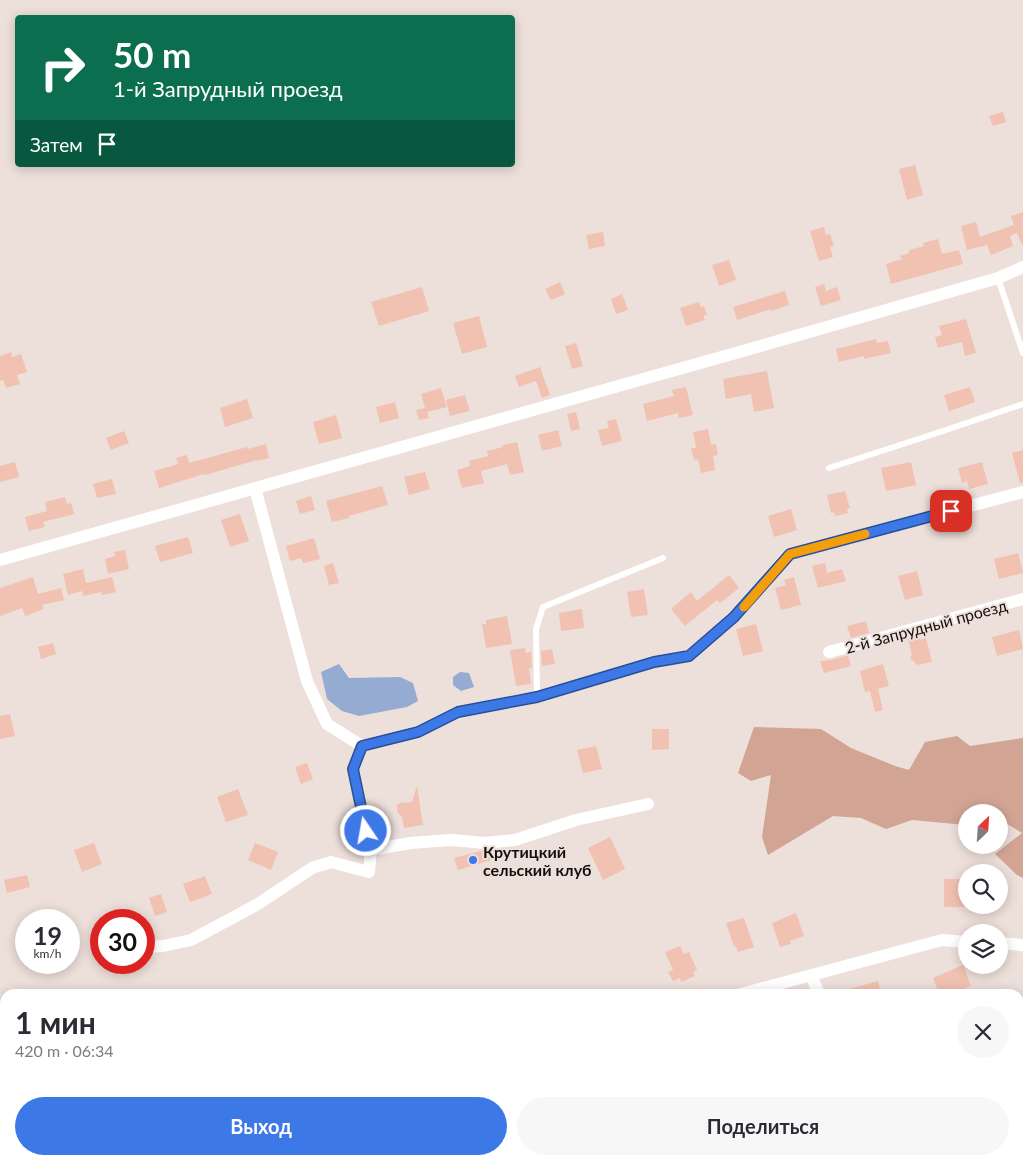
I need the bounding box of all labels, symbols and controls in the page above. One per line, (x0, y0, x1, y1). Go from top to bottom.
text: 50 m (113, 33, 191, 75)
icon: right (30, 35, 95, 100)
text: 1-й Запрудный проезд (113, 75, 343, 102)
icon: arrive (93, 130, 121, 158)
text: Затем (30, 133, 83, 156)
pin (930, 490, 972, 532)
icon: arrive (937, 497, 965, 525)
street label: 2-й Запрудный проезд (843, 595, 1009, 657)
position arrow (339, 804, 391, 856)
north arrow (958, 804, 1008, 854)
map controls (958, 804, 1008, 974)
place label: Крутицкий сельский клуб (483, 842, 592, 879)
marker: Крутицкий сельский клуб (467, 854, 479, 866)
button: search (958, 864, 1008, 914)
speed limit sign: 30 (90, 909, 155, 974)
text: 19 (33, 920, 62, 950)
button: layers (958, 924, 1008, 974)
text: km/h (33, 946, 62, 961)
text: 1 мин (15, 1004, 96, 1040)
button: close (957, 1006, 1009, 1058)
text: 420 m · 06:34 (15, 1041, 114, 1060)
button: Выход (15, 1097, 507, 1155)
button: Поделиться (517, 1097, 1009, 1155)

